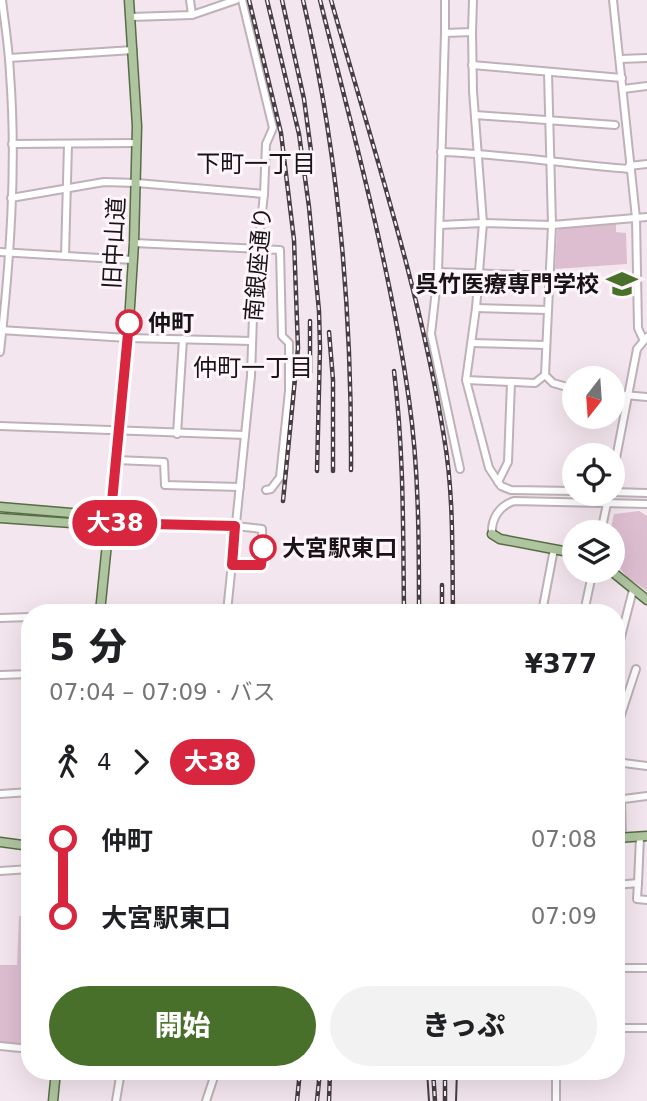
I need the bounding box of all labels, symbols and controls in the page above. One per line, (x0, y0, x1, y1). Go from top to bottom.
district label: 下町一丁目 (196, 150, 316, 178)
street label: 旧中山道 (99, 196, 129, 290)
street label: 南銀座通り (240, 206, 276, 322)
school or university icon: 呉竹医療専門学校 (605, 267, 639, 301)
place label: 呉竹医療専門学校 (415, 271, 599, 297)
marker: 仲町 (116, 310, 142, 336)
place label: 仲町 (148, 310, 194, 336)
district label: 仲町一丁目 (193, 354, 313, 382)
north arrow (562, 366, 625, 429)
map controls (562, 366, 625, 583)
button: locate (562, 443, 625, 506)
line badge: 大38 (75, 500, 155, 546)
text: 大38 (86, 509, 144, 537)
button: layers (562, 520, 625, 583)
marker: 大宮駅東口 (250, 535, 276, 561)
place label: 大宮駅東口 (282, 535, 397, 561)
text: 5 分 (49, 625, 127, 669)
text: ¥377 (525, 649, 597, 679)
text: 07:04 – 07:09 · バス (49, 679, 276, 705)
icon: walk (49, 743, 87, 781)
icon: forward (122, 743, 160, 781)
text: 大38 (184, 748, 241, 776)
text: 4 (97, 749, 112, 775)
text: 仲町 (101, 826, 153, 856)
text: 07:08 (531, 826, 597, 852)
text: 大宮駅東口 (101, 903, 231, 933)
text: 07:09 (531, 903, 597, 929)
button: 開始 (49, 986, 316, 1066)
button: きっぷ (330, 986, 597, 1066)

